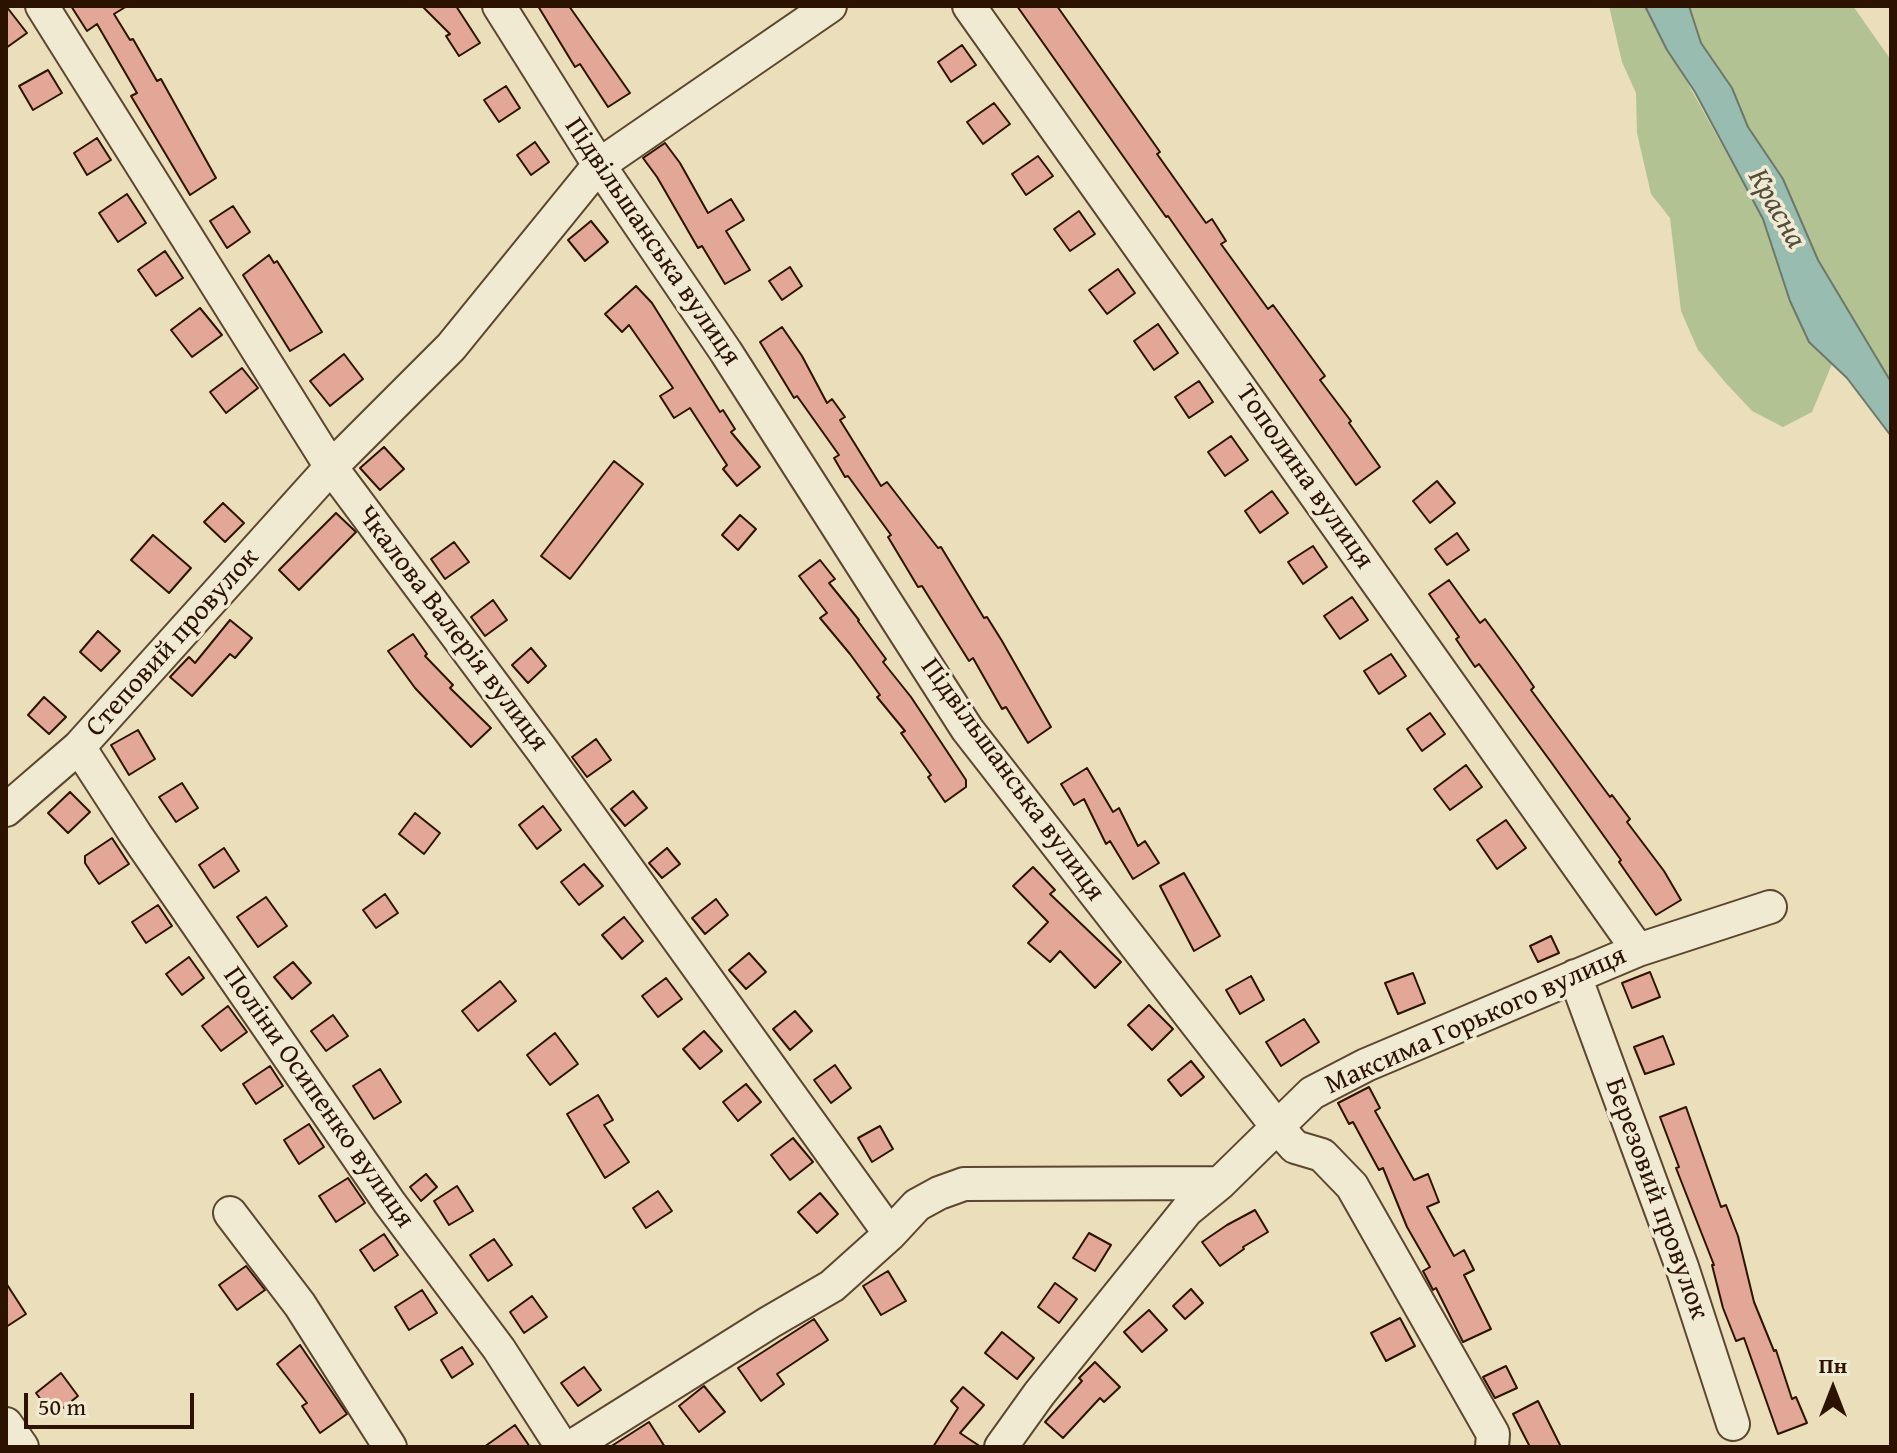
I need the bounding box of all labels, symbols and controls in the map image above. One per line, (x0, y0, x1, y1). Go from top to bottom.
street label: Підвільшанська вулиця (556, 112, 748, 372)
water label: Красна (1739, 163, 1813, 255)
street label: Тополина вулиця (1228, 378, 1380, 576)
street label: Чкалова Валерія вулиця (349, 499, 555, 759)
street label: Степовий провулок (79, 542, 267, 744)
street label: Підвільшанська вулиця (913, 652, 1111, 908)
street label: Максима Горького вулиця (1320, 939, 1632, 1103)
street label: Поліни Осипенко вулиця (215, 961, 421, 1235)
street label: Березовий провулок (1597, 1074, 1715, 1324)
north arrow (1793, 1349, 1873, 1429)
text: Пн (1819, 1349, 1847, 1381)
scale bar (28, 1377, 198, 1427)
text: 50 m (38, 1389, 86, 1424)

